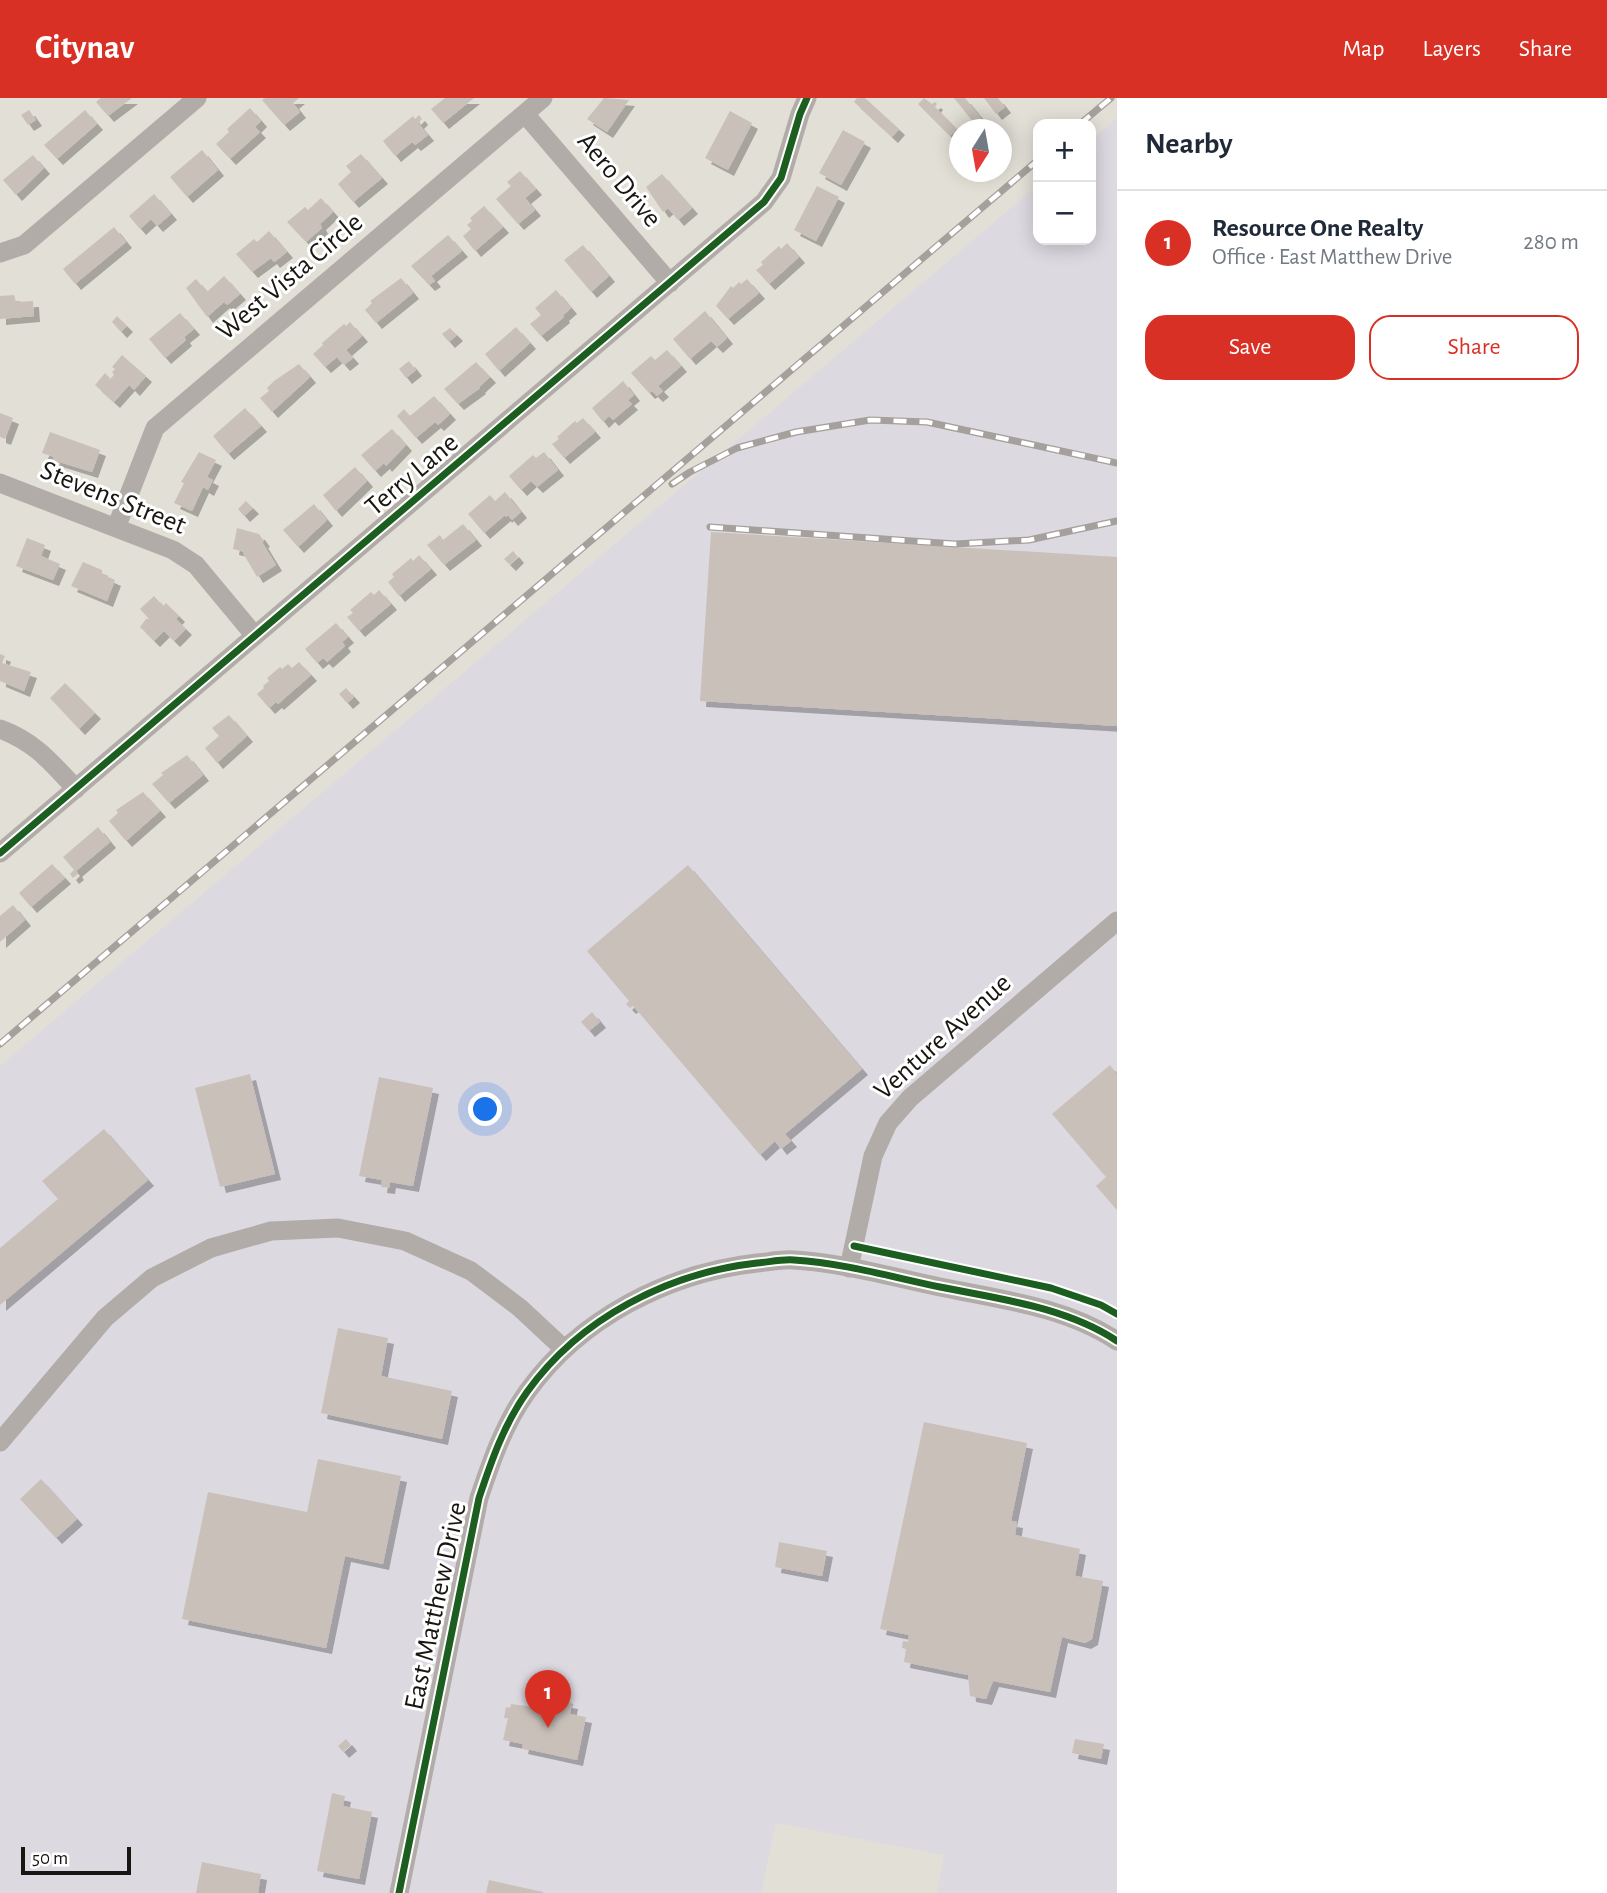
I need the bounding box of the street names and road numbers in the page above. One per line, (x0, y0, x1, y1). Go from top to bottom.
street label: Aero Drive (572, 127, 666, 233)
street label: West Vista Circle (212, 208, 368, 346)
street label: Terry Lane (360, 428, 464, 522)
street label: Stevens Street (36, 456, 190, 540)
street label: Venture Avenue (869, 969, 1017, 1105)
street label: East Matthew Drive (400, 1500, 472, 1712)

